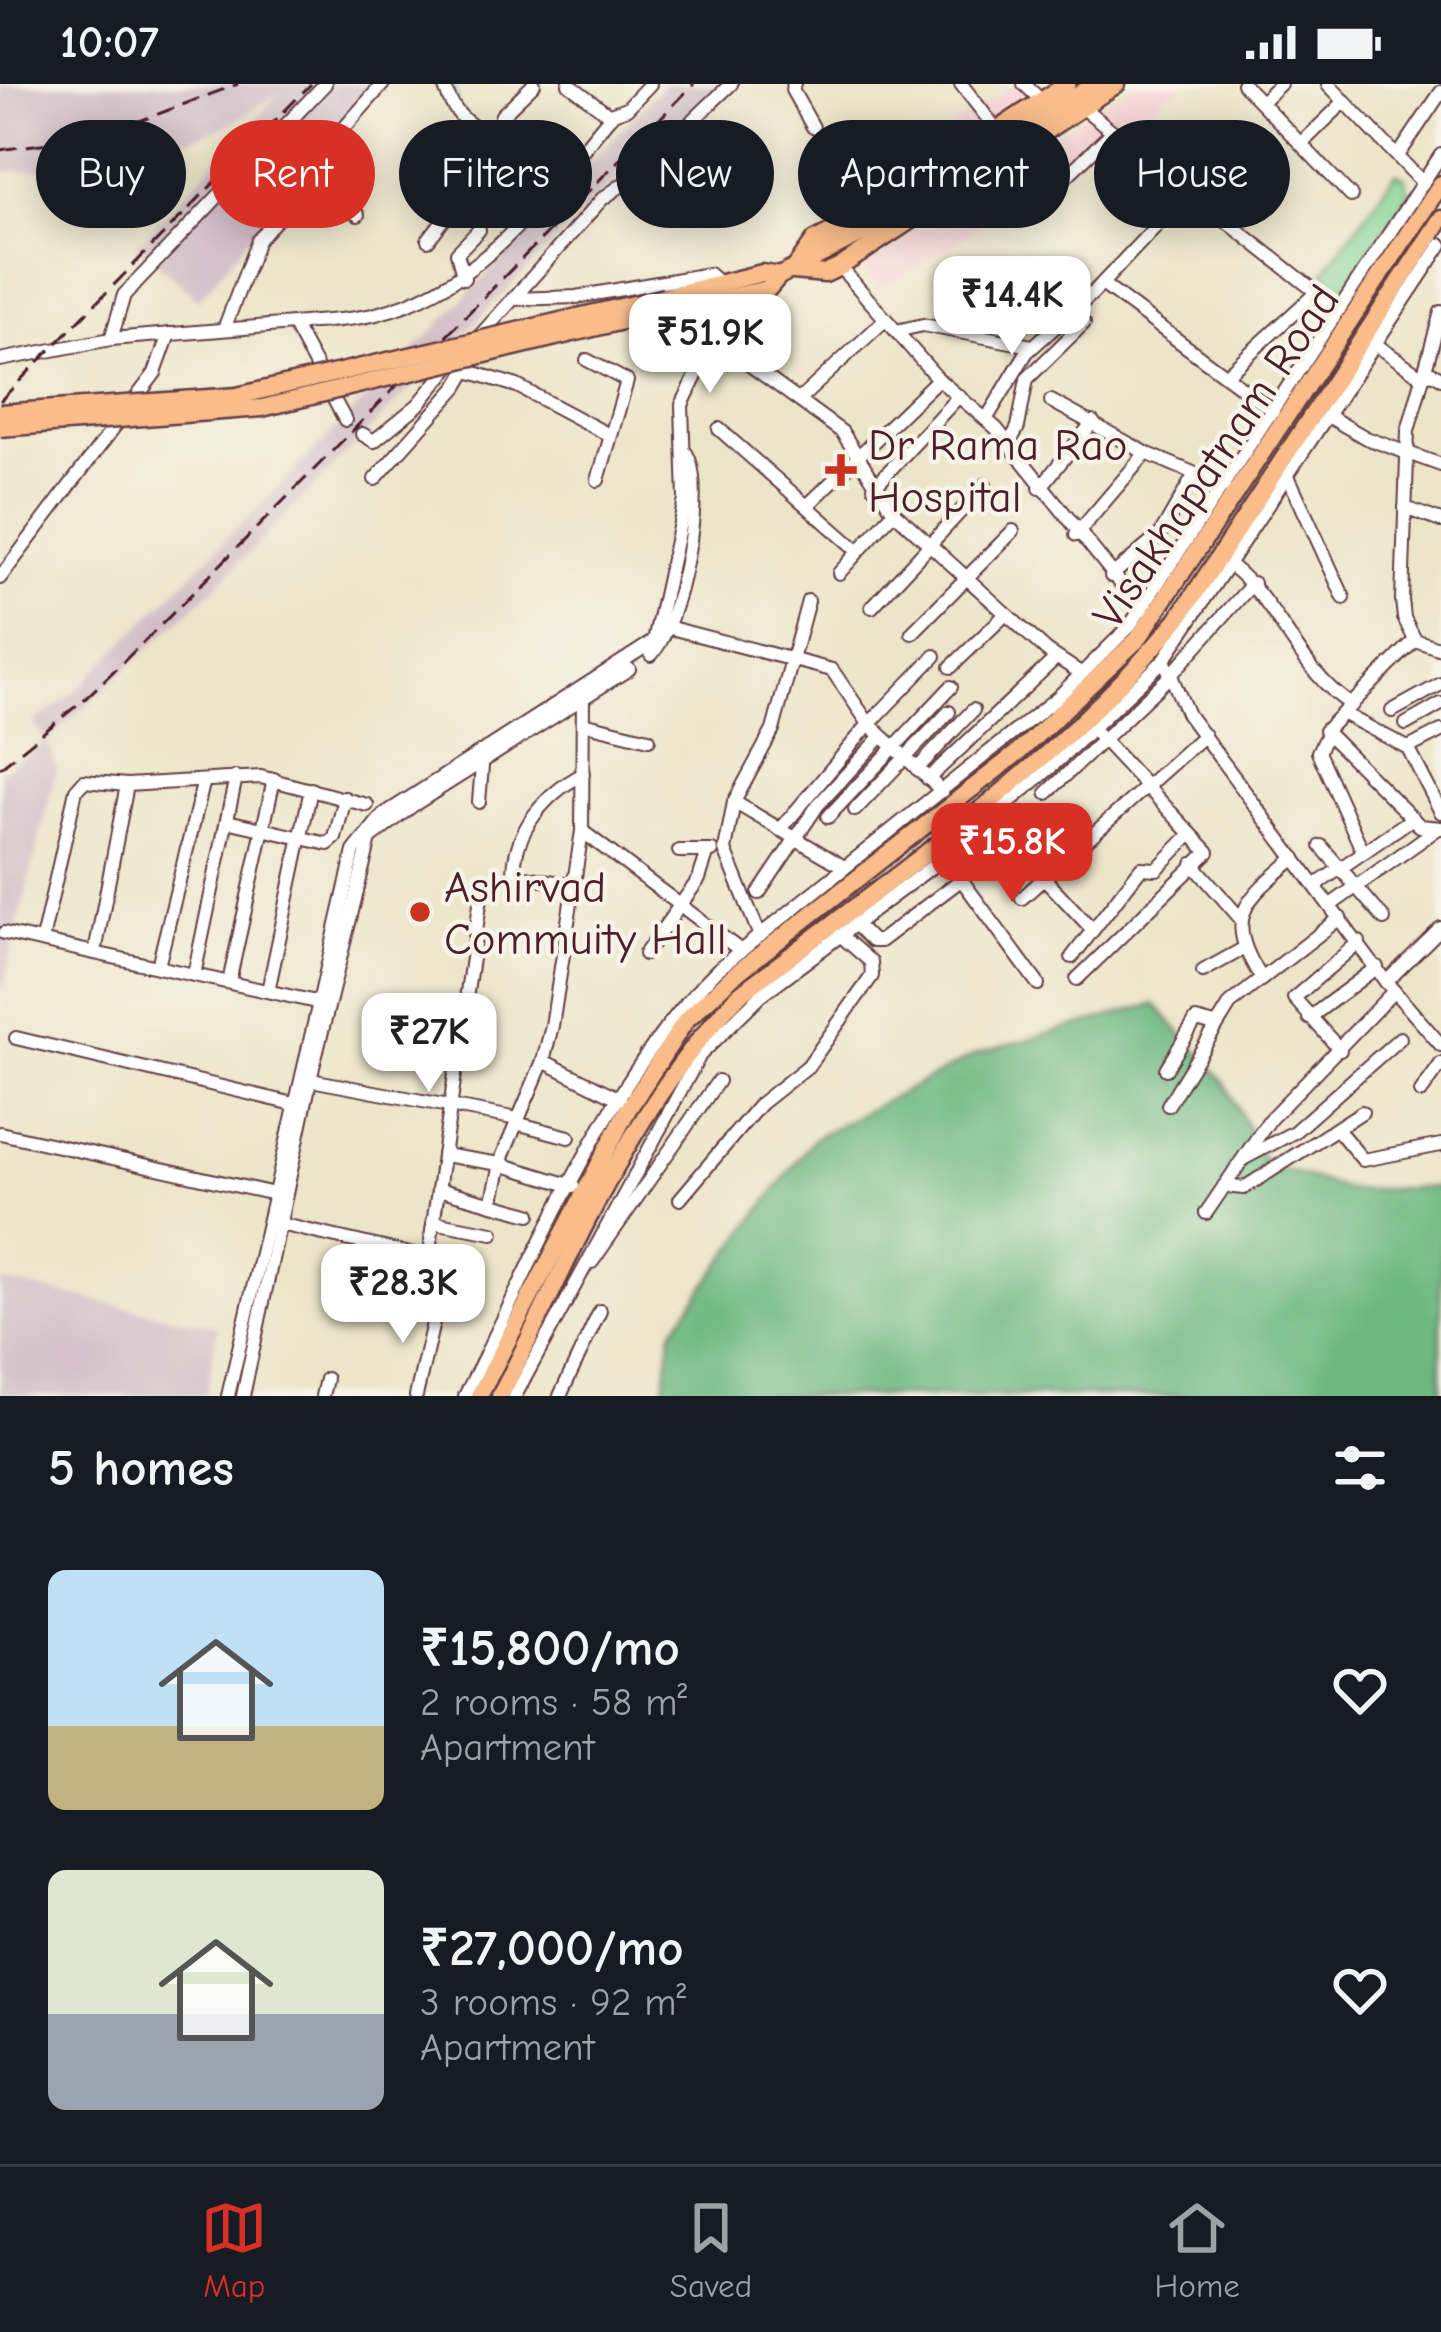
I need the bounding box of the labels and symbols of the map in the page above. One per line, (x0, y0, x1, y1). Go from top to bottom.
pin: ₹14.4K (914, 256, 1110, 358)
street label: Visakhapatnam Road (1082, 275, 1350, 638)
pin: ₹51.9K (612, 294, 808, 396)
place label: Dr Rama Rao Hospital (868, 419, 1127, 523)
marker: Dr Rama Rao Hospital (825, 454, 857, 486)
pin: ₹15.8K (914, 803, 1110, 905)
place label: Ashirvad Commuity Hall (444, 861, 727, 965)
marker: Ashirvad Commuity Hall (407, 899, 433, 925)
pin: ₹27K (358, 993, 500, 1095)
pin: ₹28.3K (305, 1244, 501, 1346)

